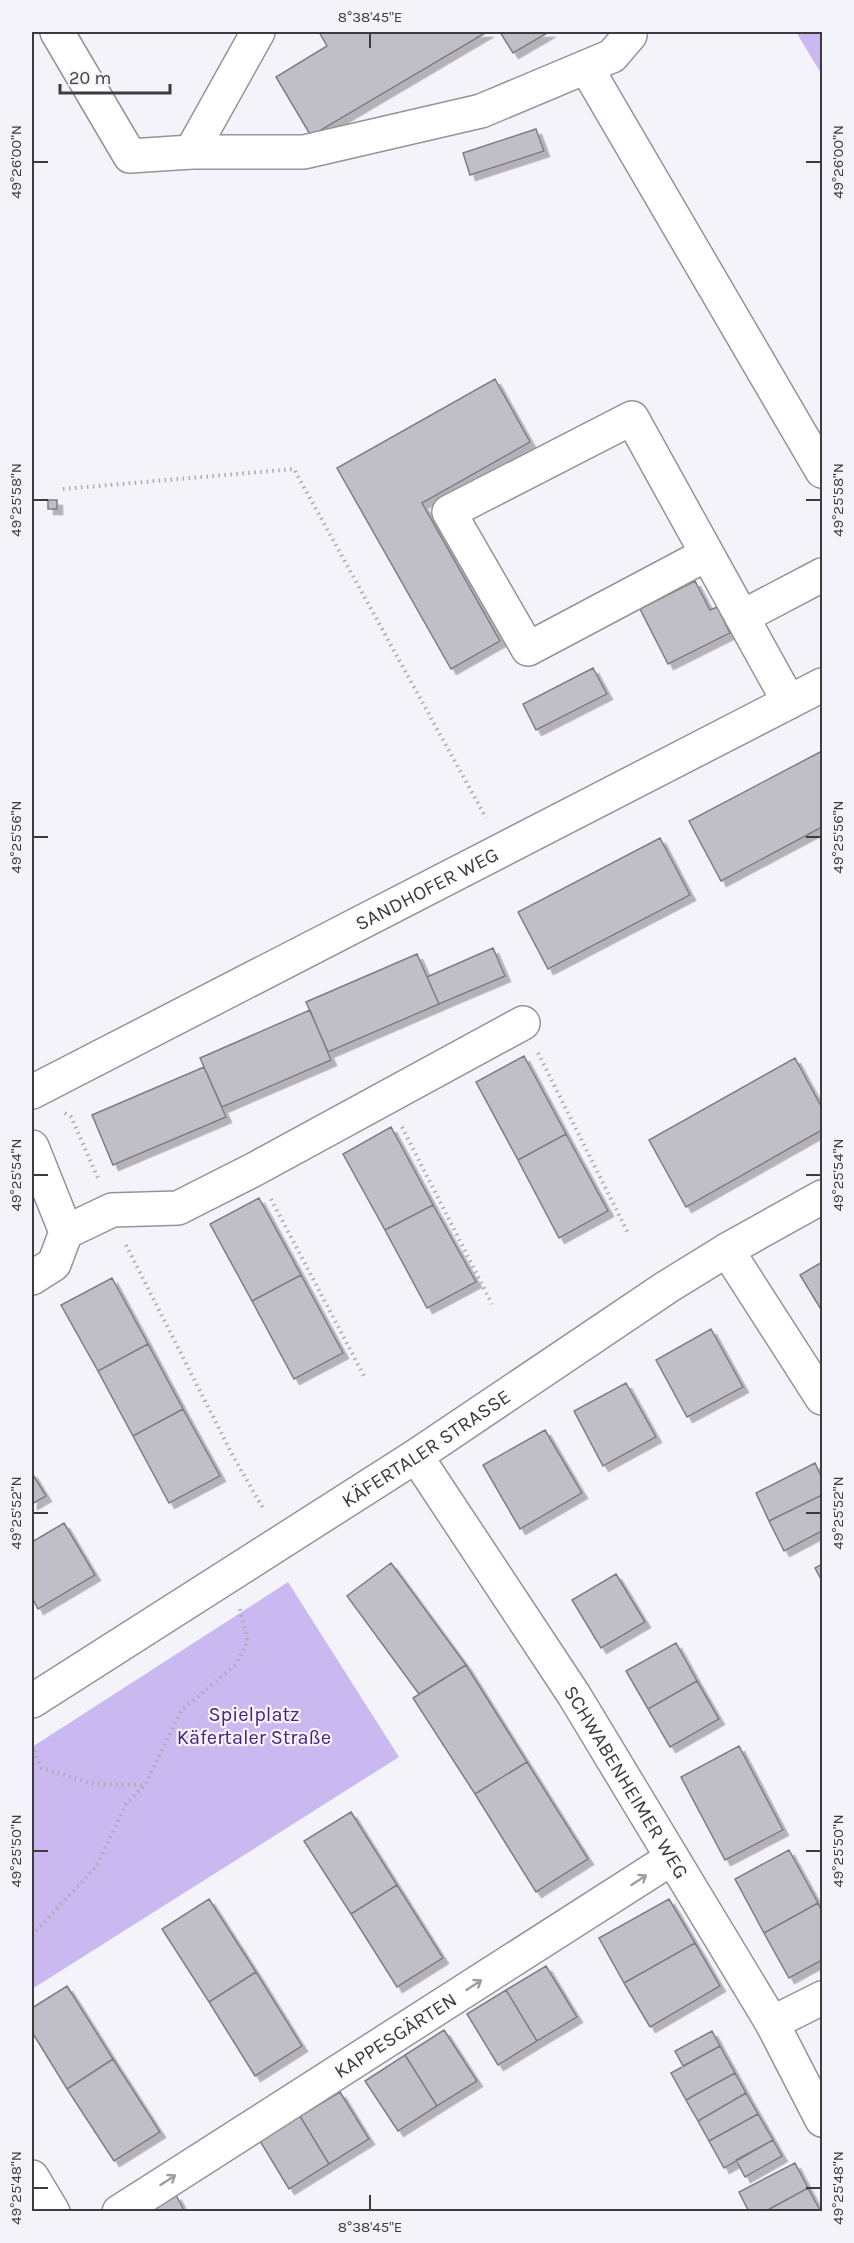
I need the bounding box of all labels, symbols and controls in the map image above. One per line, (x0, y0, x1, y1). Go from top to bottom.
text: 8°38'45"E (338, 8, 402, 26)
scale bar (60, 57, 170, 95)
text: 20 m (69, 67, 111, 89)
text: 49°26'00"N (7, 125, 25, 199)
text: 49°26'00"N (829, 125, 847, 199)
text: 49°25'58"N (7, 463, 25, 537)
text: 49°25'58"N (829, 463, 847, 537)
text: 49°25'56"N (7, 800, 25, 874)
text: 49°25'56"N (829, 800, 847, 874)
street label: SANDHOFER WEG (351, 842, 502, 935)
text: 49°25'54"N (7, 1138, 25, 1212)
text: 49°25'54"N (829, 1138, 847, 1212)
street label: KÄFERTALER STRASSE (337, 1384, 515, 1512)
text: 49°25'52"N (7, 1476, 25, 1550)
text: 49°25'52"N (829, 1476, 847, 1550)
street label: SCHWABENHEIMER WEG (559, 1681, 693, 1883)
park label: Spielplatz Käfertaler Straße (177, 1703, 331, 1749)
text: 49°25'50"N (7, 1814, 25, 1888)
text: 49°25'50"N (829, 1814, 847, 1888)
one-way arrow (630, 1873, 647, 1886)
one-way arrow (465, 1978, 482, 1990)
street label: KAPPESGÄRTEN (330, 1988, 461, 2083)
text: 49°25'48"N (7, 2151, 25, 2225)
text: 49°25'48"N (829, 2151, 847, 2225)
one-way arrow (159, 2174, 176, 2186)
text: 8°38'45"E (338, 2218, 402, 2236)

